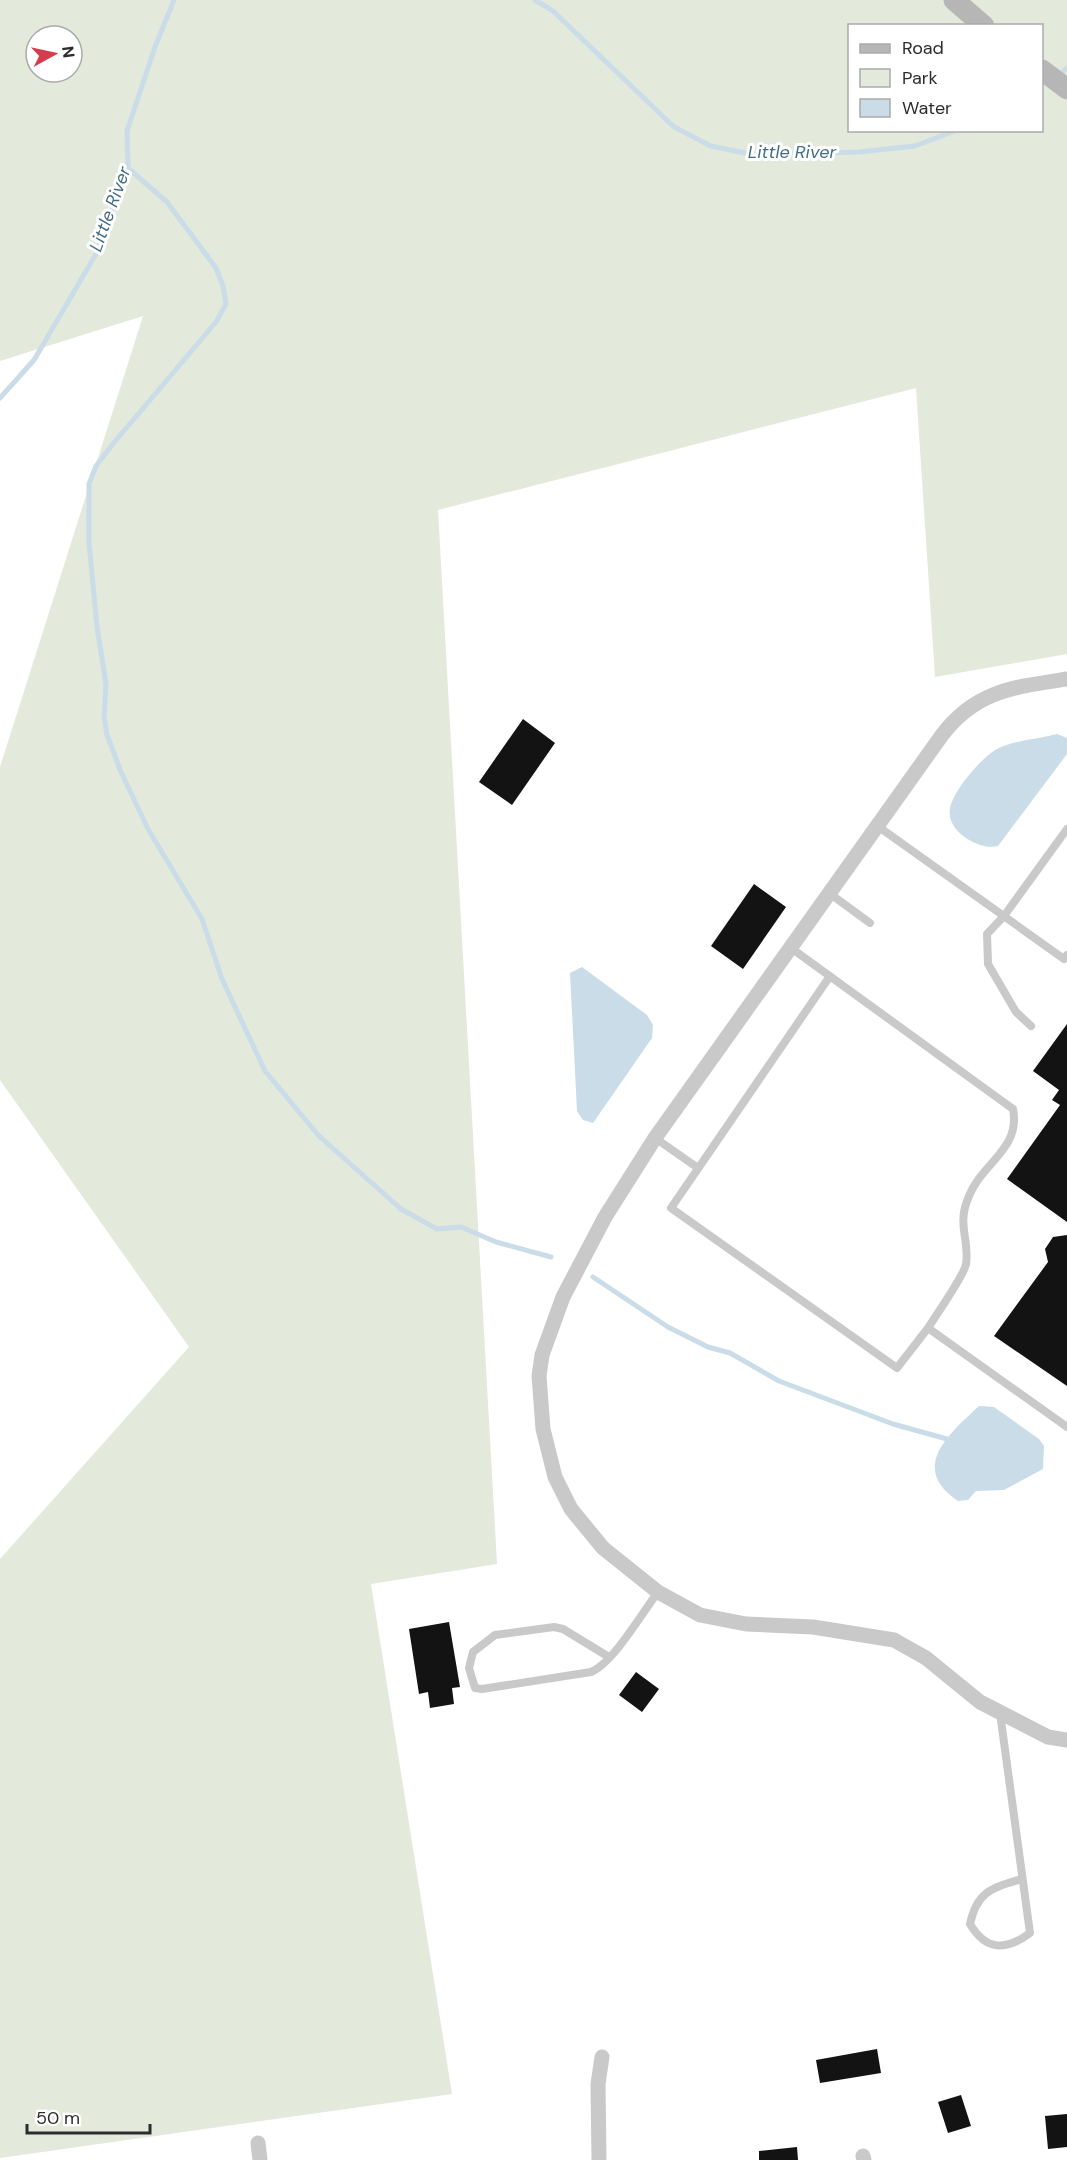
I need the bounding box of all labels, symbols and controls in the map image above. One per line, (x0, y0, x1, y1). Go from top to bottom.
north arrow (24, 24, 84, 84)
legend (848, 24, 1043, 132)
text: Road (902, 36, 944, 60)
text: N (57, 45, 80, 59)
text: Park (902, 66, 938, 90)
text: Water (902, 96, 952, 120)
water label: Little River (748, 140, 838, 164)
water label: Little River (84, 162, 137, 255)
scale bar (27, 2097, 150, 2135)
text: 50 m (36, 2106, 80, 2130)

